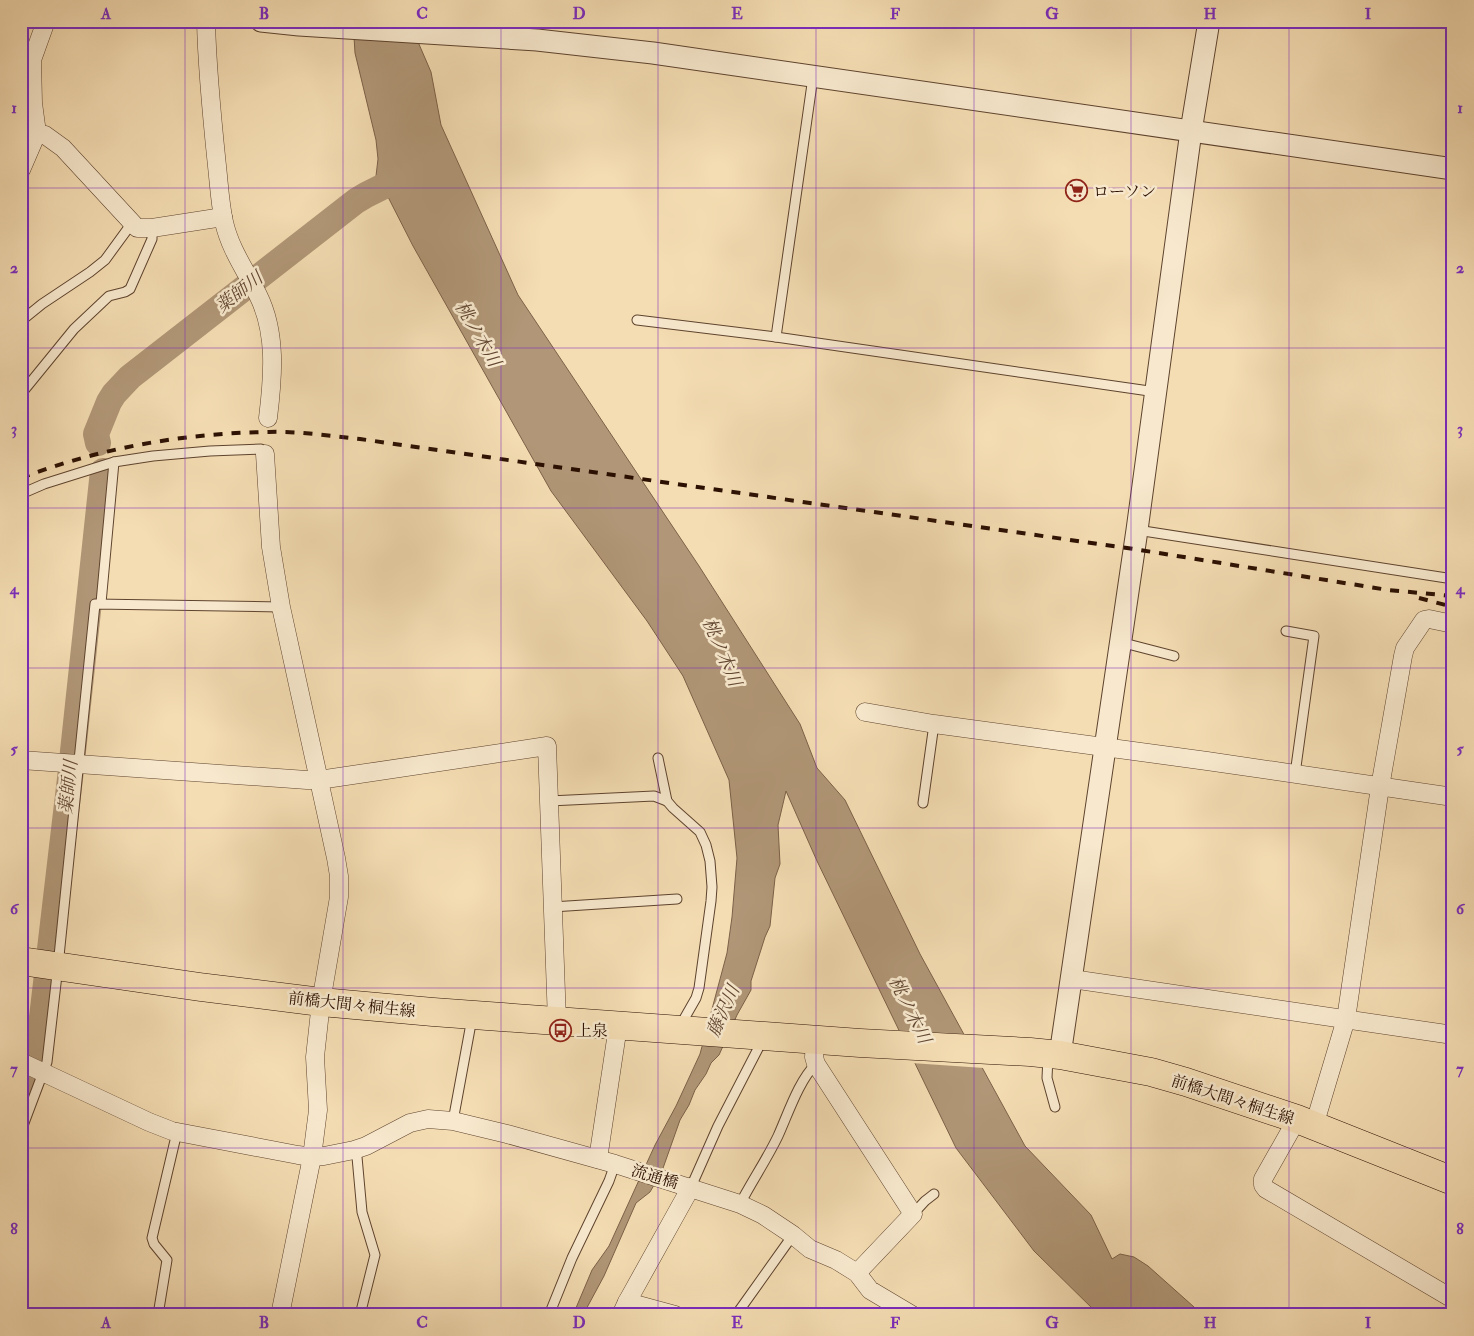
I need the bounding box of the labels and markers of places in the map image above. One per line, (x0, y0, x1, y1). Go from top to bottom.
supermarket icon: ローソン (1065, 179, 1089, 203)
place label: ローソン (1093, 182, 1156, 202)
bus stop icon: 上泉 (548, 1018, 572, 1042)
place label: 上泉 (576, 1021, 608, 1041)

